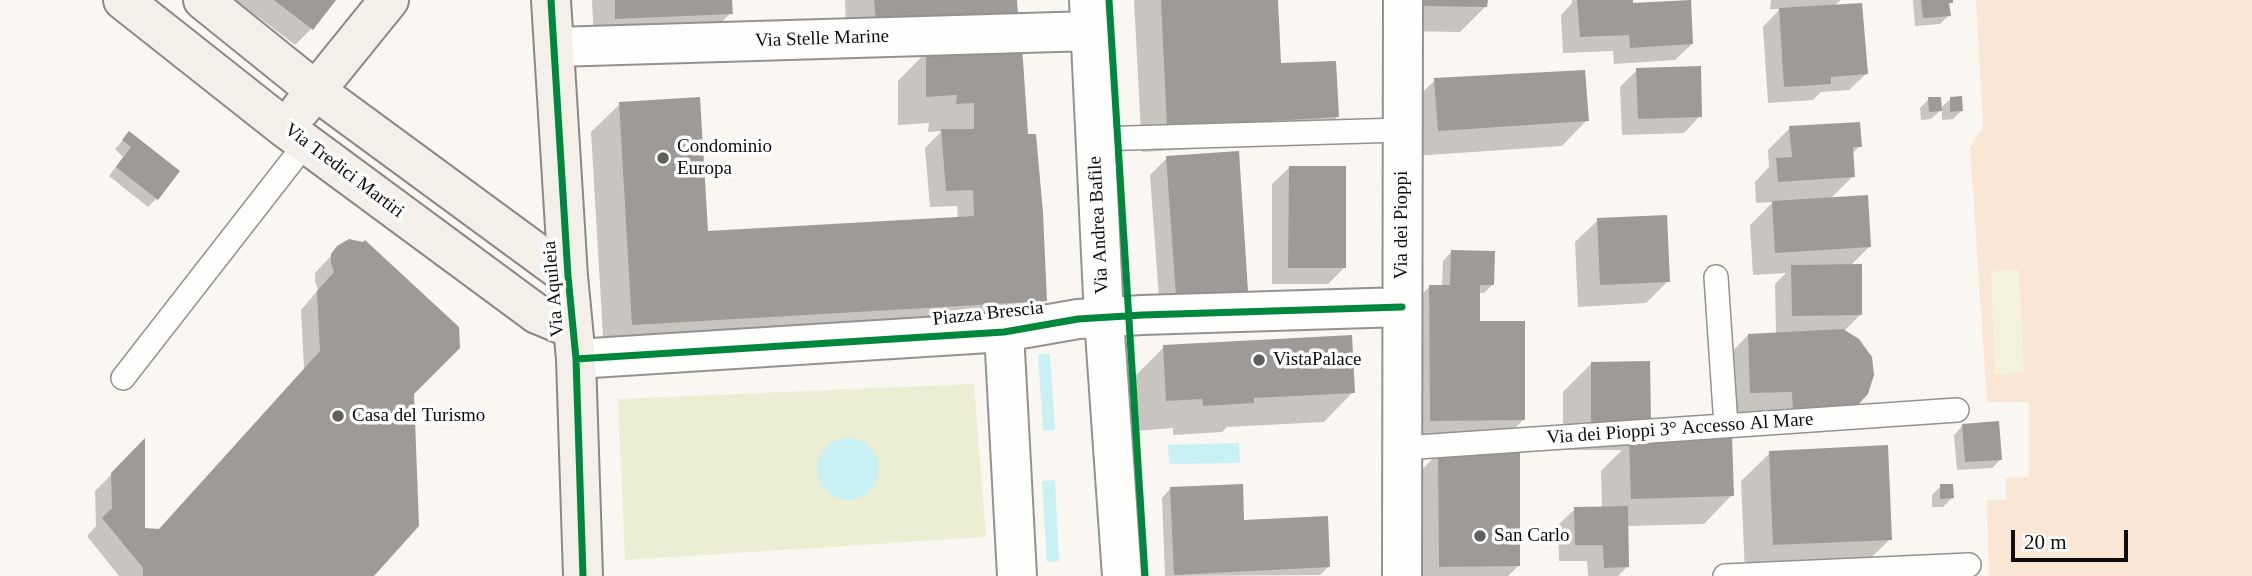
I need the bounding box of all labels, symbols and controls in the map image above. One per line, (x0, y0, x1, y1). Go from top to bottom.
street label: Via Stelle Marine (755, 25, 889, 53)
street label: Via Tredici Martiri (280, 119, 408, 223)
place label: Condominio Europa (677, 136, 772, 180)
marker: Condominio Europa (655, 150, 671, 166)
street label: Via Andrea Bafile (1084, 155, 1114, 295)
street label: Via dei Pioppi (1391, 171, 1413, 279)
street label: Via Aquileia (538, 240, 570, 338)
street label: Piazza Brescia (931, 297, 1045, 331)
place label: VistaPalace (1273, 349, 1362, 371)
marker: VistaPalace (1251, 352, 1267, 368)
place label: Casa del Turismo (352, 405, 485, 427)
marker: Casa del Turismo (330, 408, 346, 424)
street label: Via dei Pioppi 3° Accesso Al Mare (1546, 408, 1814, 450)
scale bar (2014, 516, 2131, 560)
place label: San Carlo (1494, 525, 1569, 547)
marker: San Carlo (1472, 528, 1488, 544)
text: 20 m (2024, 530, 2067, 554)

